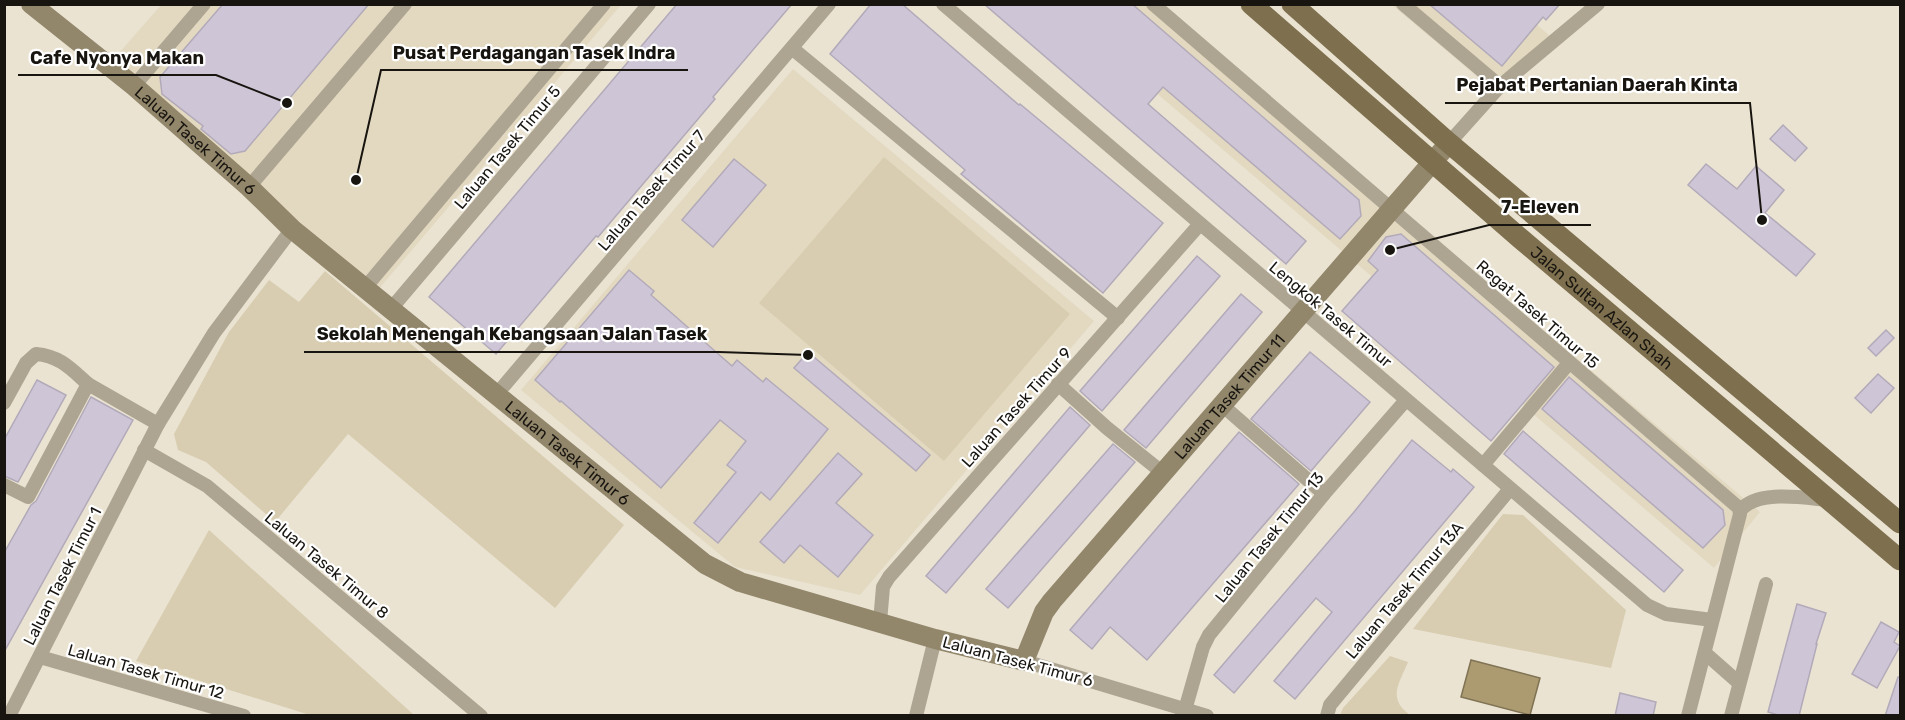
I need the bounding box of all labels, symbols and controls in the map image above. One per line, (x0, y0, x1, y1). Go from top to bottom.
callout: Pusat Perdagangan Tasek Indra (381, 34, 688, 70)
callout: Cafe Nyonya Makan (18, 39, 216, 75)
text: Pusat Perdagangan Tasek Indra (393, 42, 675, 64)
text: Cafe Nyonya Makan (30, 47, 204, 69)
callout: Pejabat Pertanian Daerah Kinta (1445, 67, 1750, 103)
text: Pejabat Pertanian Daerah Kinta (1456, 74, 1738, 96)
street label: Laluan Tasek Timur 6 (131, 82, 260, 199)
street label: Laluan Tasek Timur 5 (450, 82, 564, 213)
street label: Laluan Tasek Timur 7 (594, 126, 709, 255)
callout: 7-Eleven (1489, 189, 1591, 225)
text: 7-Eleven (1501, 196, 1579, 218)
street label: Jalan Sultan Azlan Shah (1527, 242, 1677, 374)
street label: Regat Tasek Timur 15 (1473, 256, 1603, 373)
street label: Lengkok Tasek Timur (1266, 258, 1396, 371)
callout: Sekolah Menengah Kebangsaan Jalan Tasek (304, 316, 719, 352)
text: Sekolah Menengah Kebangsaan Jalan Tasek (317, 323, 708, 345)
street label: Laluan Tasek Timur 11 (1170, 330, 1289, 463)
street label: Laluan Tasek Timur 9 (958, 343, 1075, 471)
street label: Laluan Tasek Timur 6 (501, 397, 634, 510)
street label: Laluan Tasek Timur 13 (1211, 468, 1328, 606)
street label: Laluan Tasek Timur 1 (19, 504, 105, 648)
street label: Laluan Tasek Timur 8 (261, 508, 392, 623)
street label: Laluan Tasek Timur 13A (1342, 518, 1467, 663)
street label: Laluan Tasek Timur 6 (941, 632, 1096, 691)
street label: Laluan Tasek Timur 12 (66, 640, 226, 703)

